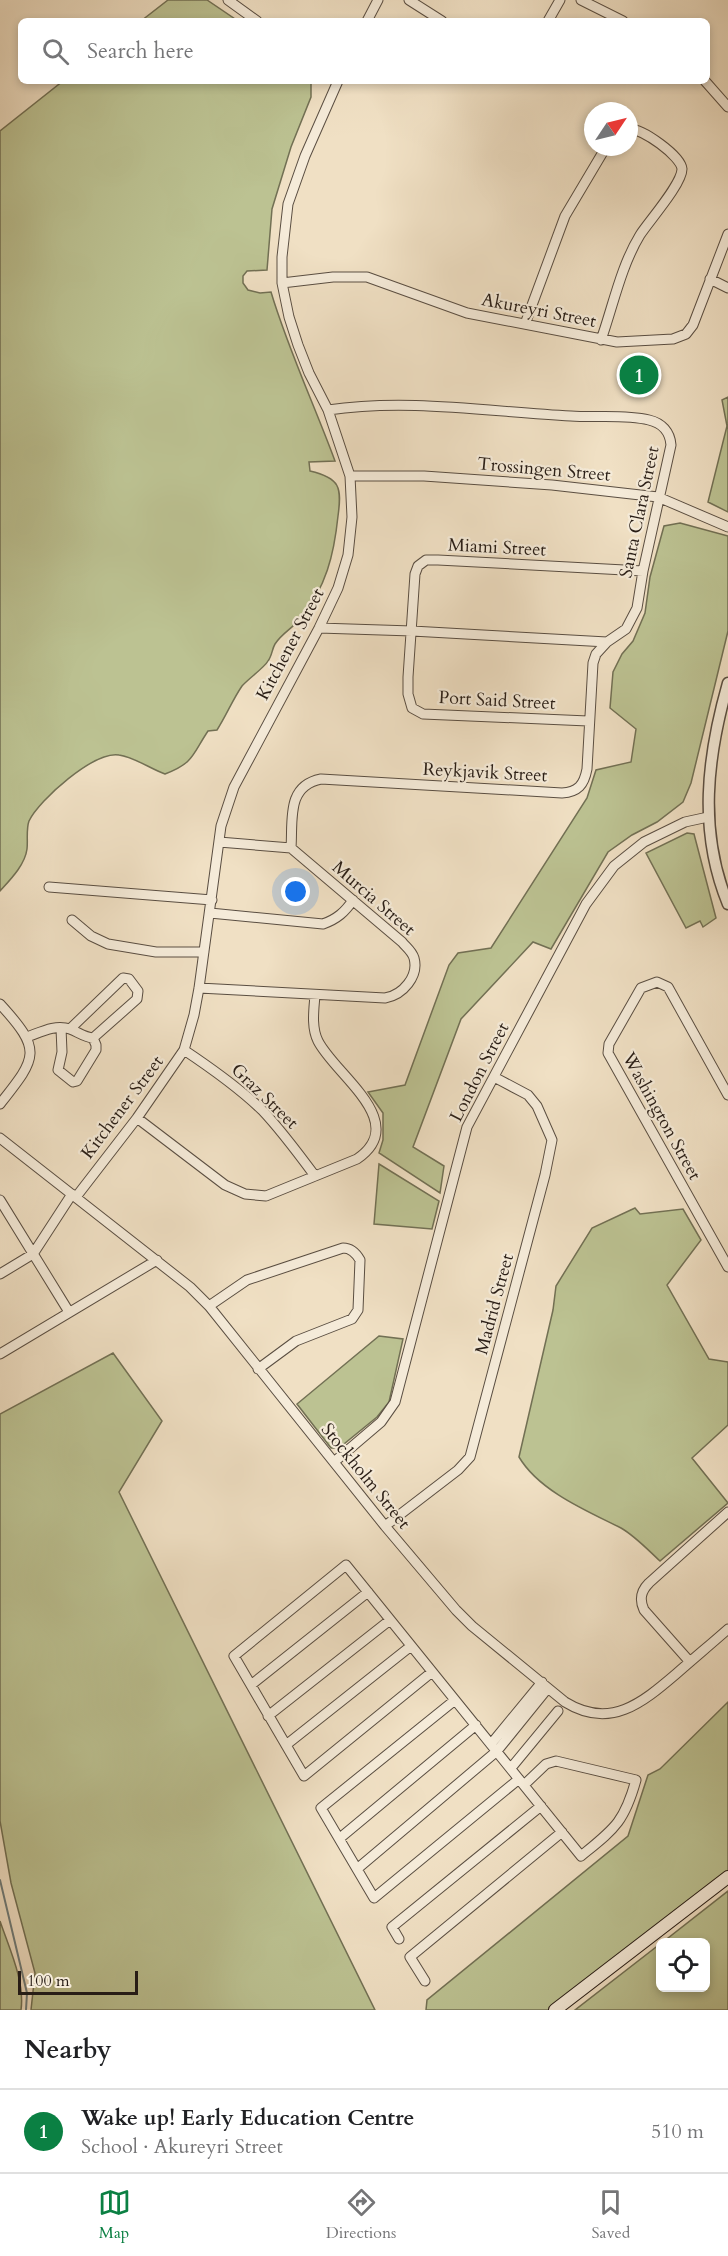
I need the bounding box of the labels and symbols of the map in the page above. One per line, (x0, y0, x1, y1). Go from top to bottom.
north arrow (584, 102, 638, 156)
street label: Akureyri Street (479, 287, 599, 334)
pin: 1 (620, 352, 658, 398)
street label: Santa Clara Street (613, 444, 666, 580)
street label: Trossingen Street (476, 451, 612, 488)
street label: Miami Street (447, 532, 547, 563)
street label: Kitchener Street (250, 584, 331, 705)
street label: Port Said Street (438, 685, 556, 716)
street label: Reykjavik Street (422, 757, 548, 788)
street label: Murcia Street (327, 855, 421, 942)
your location (281, 877, 310, 906)
street label: London Street (444, 1018, 515, 1126)
street label: Washington Street (616, 1047, 707, 1185)
street label: Kitchener Street (75, 1050, 170, 1164)
street label: Graz Street (225, 1058, 304, 1135)
street label: Madrid Street (469, 1251, 520, 1357)
street label: Stockholm Street (315, 1418, 416, 1535)
scale bar (18, 1968, 138, 1996)

